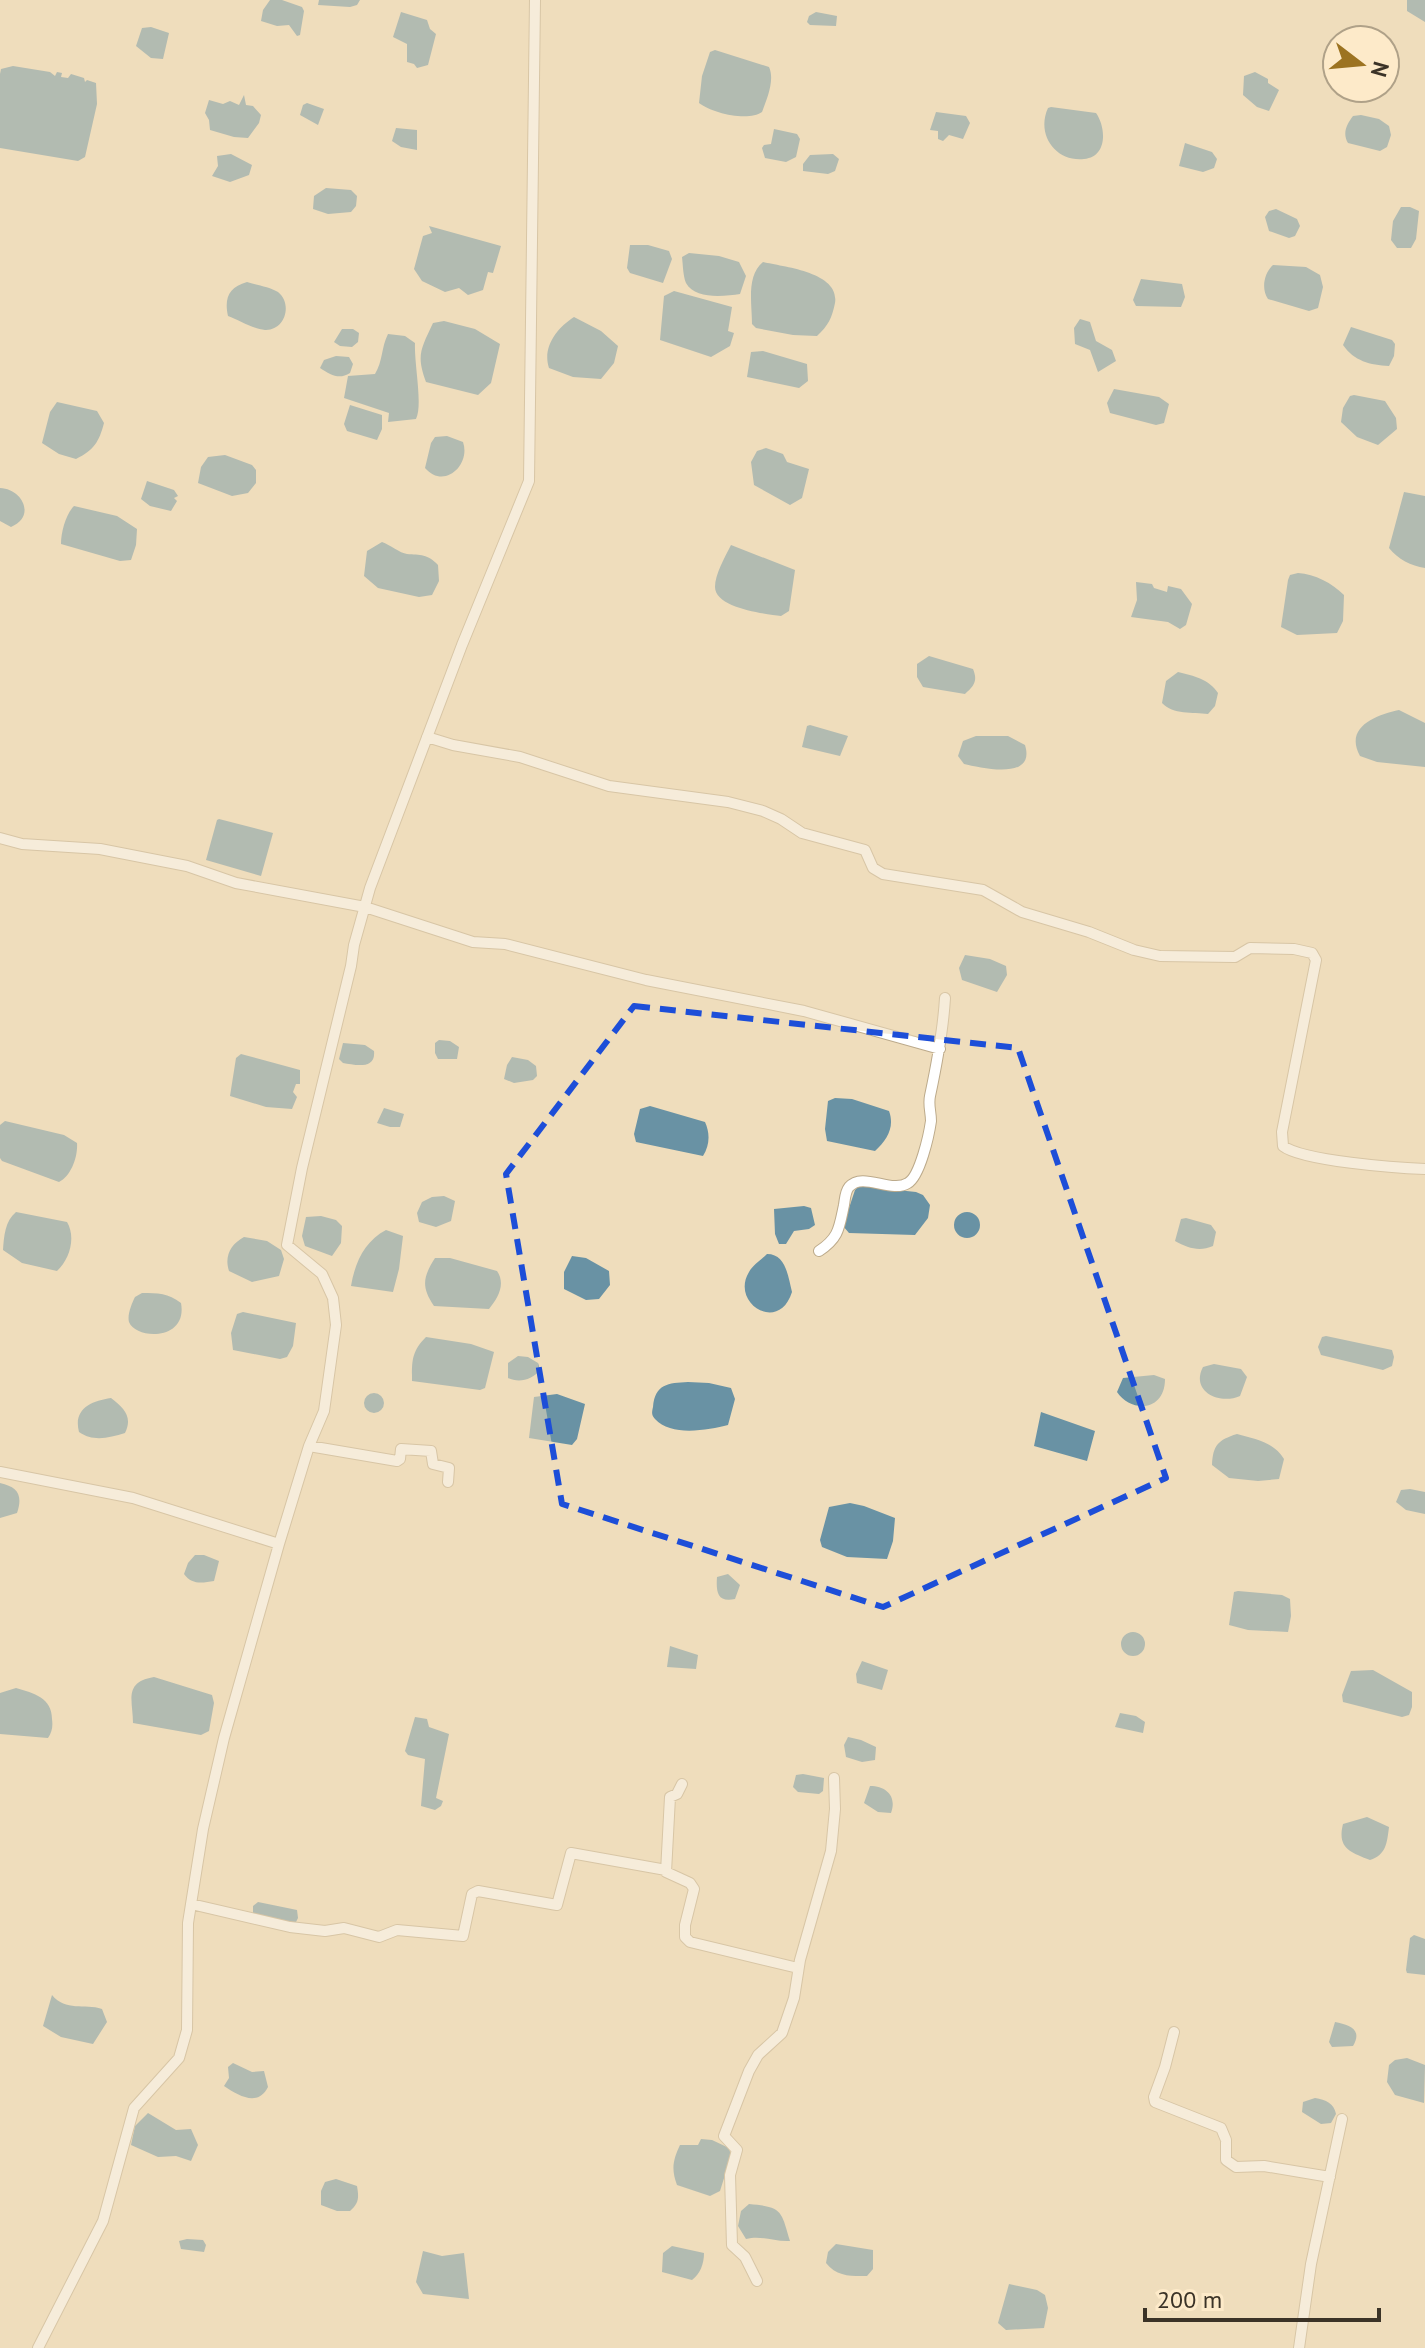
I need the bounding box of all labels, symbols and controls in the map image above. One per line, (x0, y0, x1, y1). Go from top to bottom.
north arrow (1321, 24, 1401, 104)
text: N (1365, 59, 1396, 80)
scale bar (1145, 2272, 1379, 2322)
text: 200 m (1157, 2284, 1222, 2315)

